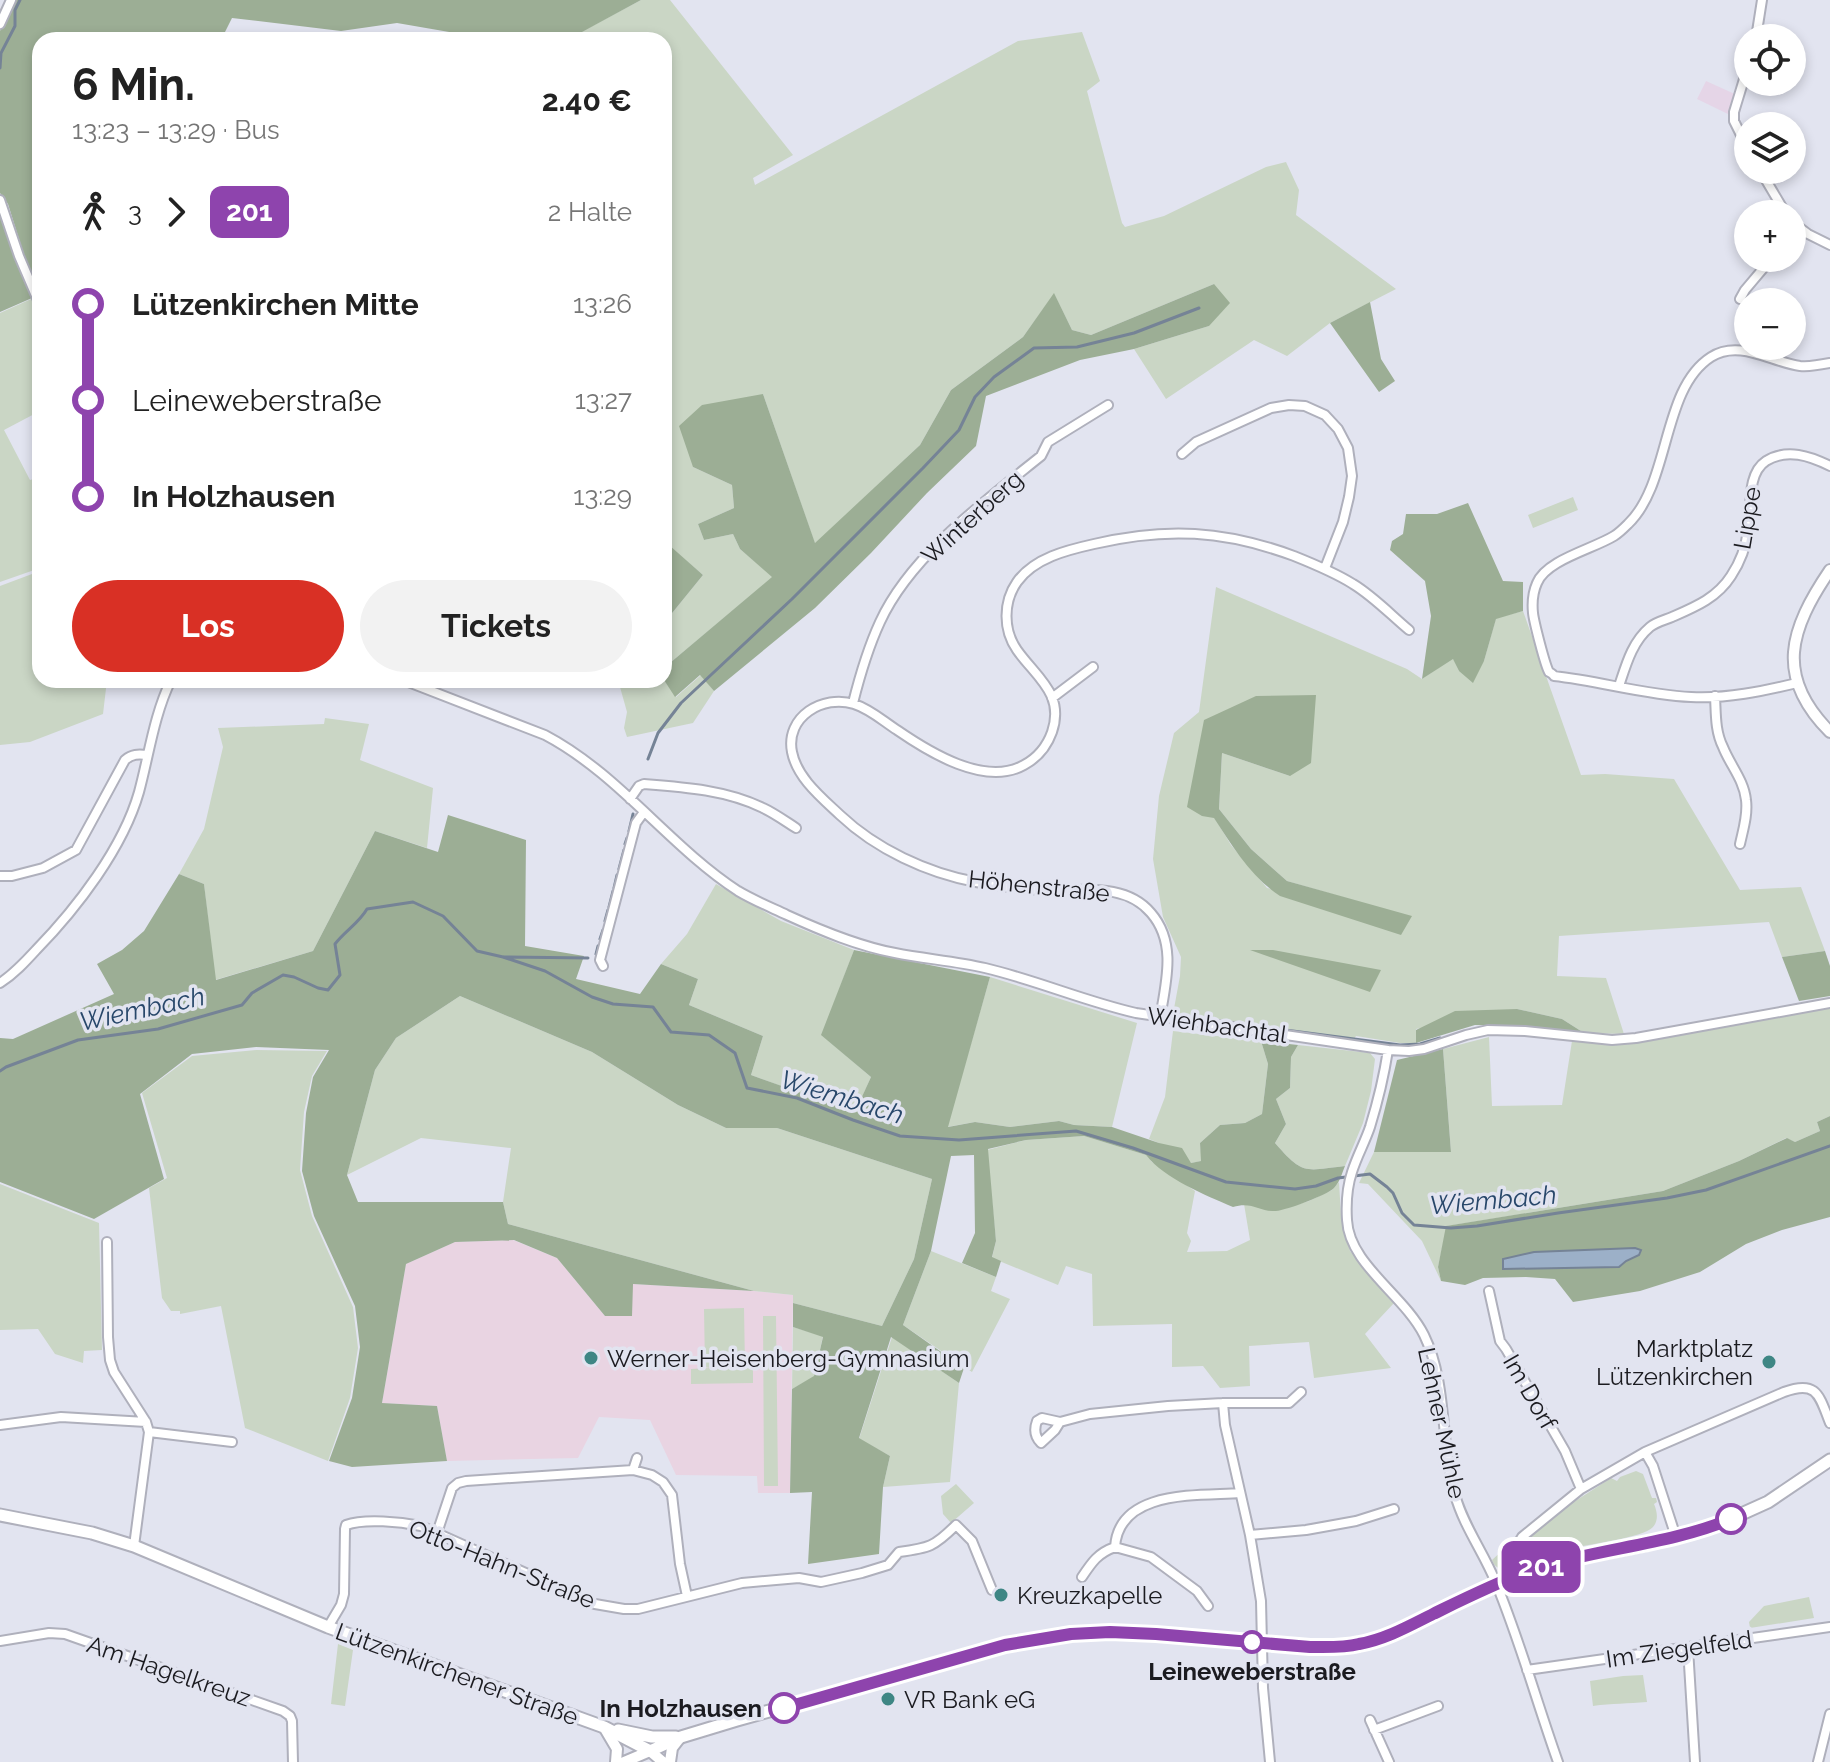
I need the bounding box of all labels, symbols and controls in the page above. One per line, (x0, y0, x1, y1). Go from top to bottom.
map controls (1734, 24, 1806, 360)
button: locate (1734, 24, 1806, 96)
text: 6 Min. (72, 59, 195, 110)
text: 2.40 € (542, 83, 632, 118)
button: layers (1734, 112, 1806, 184)
text: 13:23 – 13:29 · Bus (72, 115, 280, 145)
icon: walk (72, 190, 116, 234)
icon: forward (154, 190, 198, 234)
text: 201 (226, 195, 273, 228)
text: 3 (128, 197, 142, 227)
text: 2 Halte (548, 197, 632, 227)
button: + (1734, 200, 1806, 272)
text: Lützenkirchen Mitte (132, 287, 419, 322)
button: − (1734, 288, 1806, 360)
text: 13:26 (573, 289, 632, 319)
text: Leineweberstraße (132, 383, 382, 418)
text: 13:27 (575, 385, 632, 415)
street label: Winterberg (915, 464, 1029, 570)
text: In Holzhausen (132, 479, 335, 514)
text: 13:29 (573, 481, 632, 511)
street label: Lippe (1727, 484, 1767, 552)
button: Los (72, 580, 344, 672)
button: Tickets (360, 580, 632, 672)
street label: Höhenstraße (967, 864, 1111, 908)
water label: Wiembach (77, 981, 207, 1037)
street label: Wiehbachtal (1145, 1001, 1289, 1049)
water label: Wiembach (777, 1064, 907, 1130)
water label: Wiembach (1428, 1180, 1558, 1220)
place label: Marktplatz Lützenkirchen (1596, 1334, 1753, 1391)
place label: Werner-Heisenberg-Gymnasium (607, 1344, 969, 1373)
street label: Lehner Mühle (1412, 1345, 1472, 1501)
marker: Werner-Heisenberg-Gymnasium (582, 1349, 600, 1367)
street label: Im Dorf (1497, 1349, 1564, 1436)
marker: Marktplatz Lützenkirchen (1760, 1353, 1778, 1371)
unlabelled marker (1716, 1504, 1746, 1534)
street label: Otto-Hahn-Straße (405, 1513, 599, 1615)
line badge: 201 (1495, 1541, 1587, 1593)
text: 201 (1518, 1550, 1564, 1583)
place label: Kreuzkapelle (1017, 1581, 1162, 1610)
marker: Kreuzkapelle (992, 1586, 1010, 1604)
street label: Lützenkirchener Straße (332, 1617, 582, 1731)
street label: Im Ziegelfeld (1604, 1624, 1754, 1674)
street label: Am Hagelkreuz (83, 1629, 255, 1713)
marker: Leineweberstraße (1241, 1631, 1263, 1653)
place label: Leineweberstraße (1148, 1657, 1356, 1686)
place label: VR Bank eG (904, 1685, 1035, 1714)
marker: VR Bank eG (879, 1690, 897, 1708)
marker: In Holzhausen (769, 1693, 799, 1723)
place label: In Holzhausen (599, 1694, 762, 1723)

